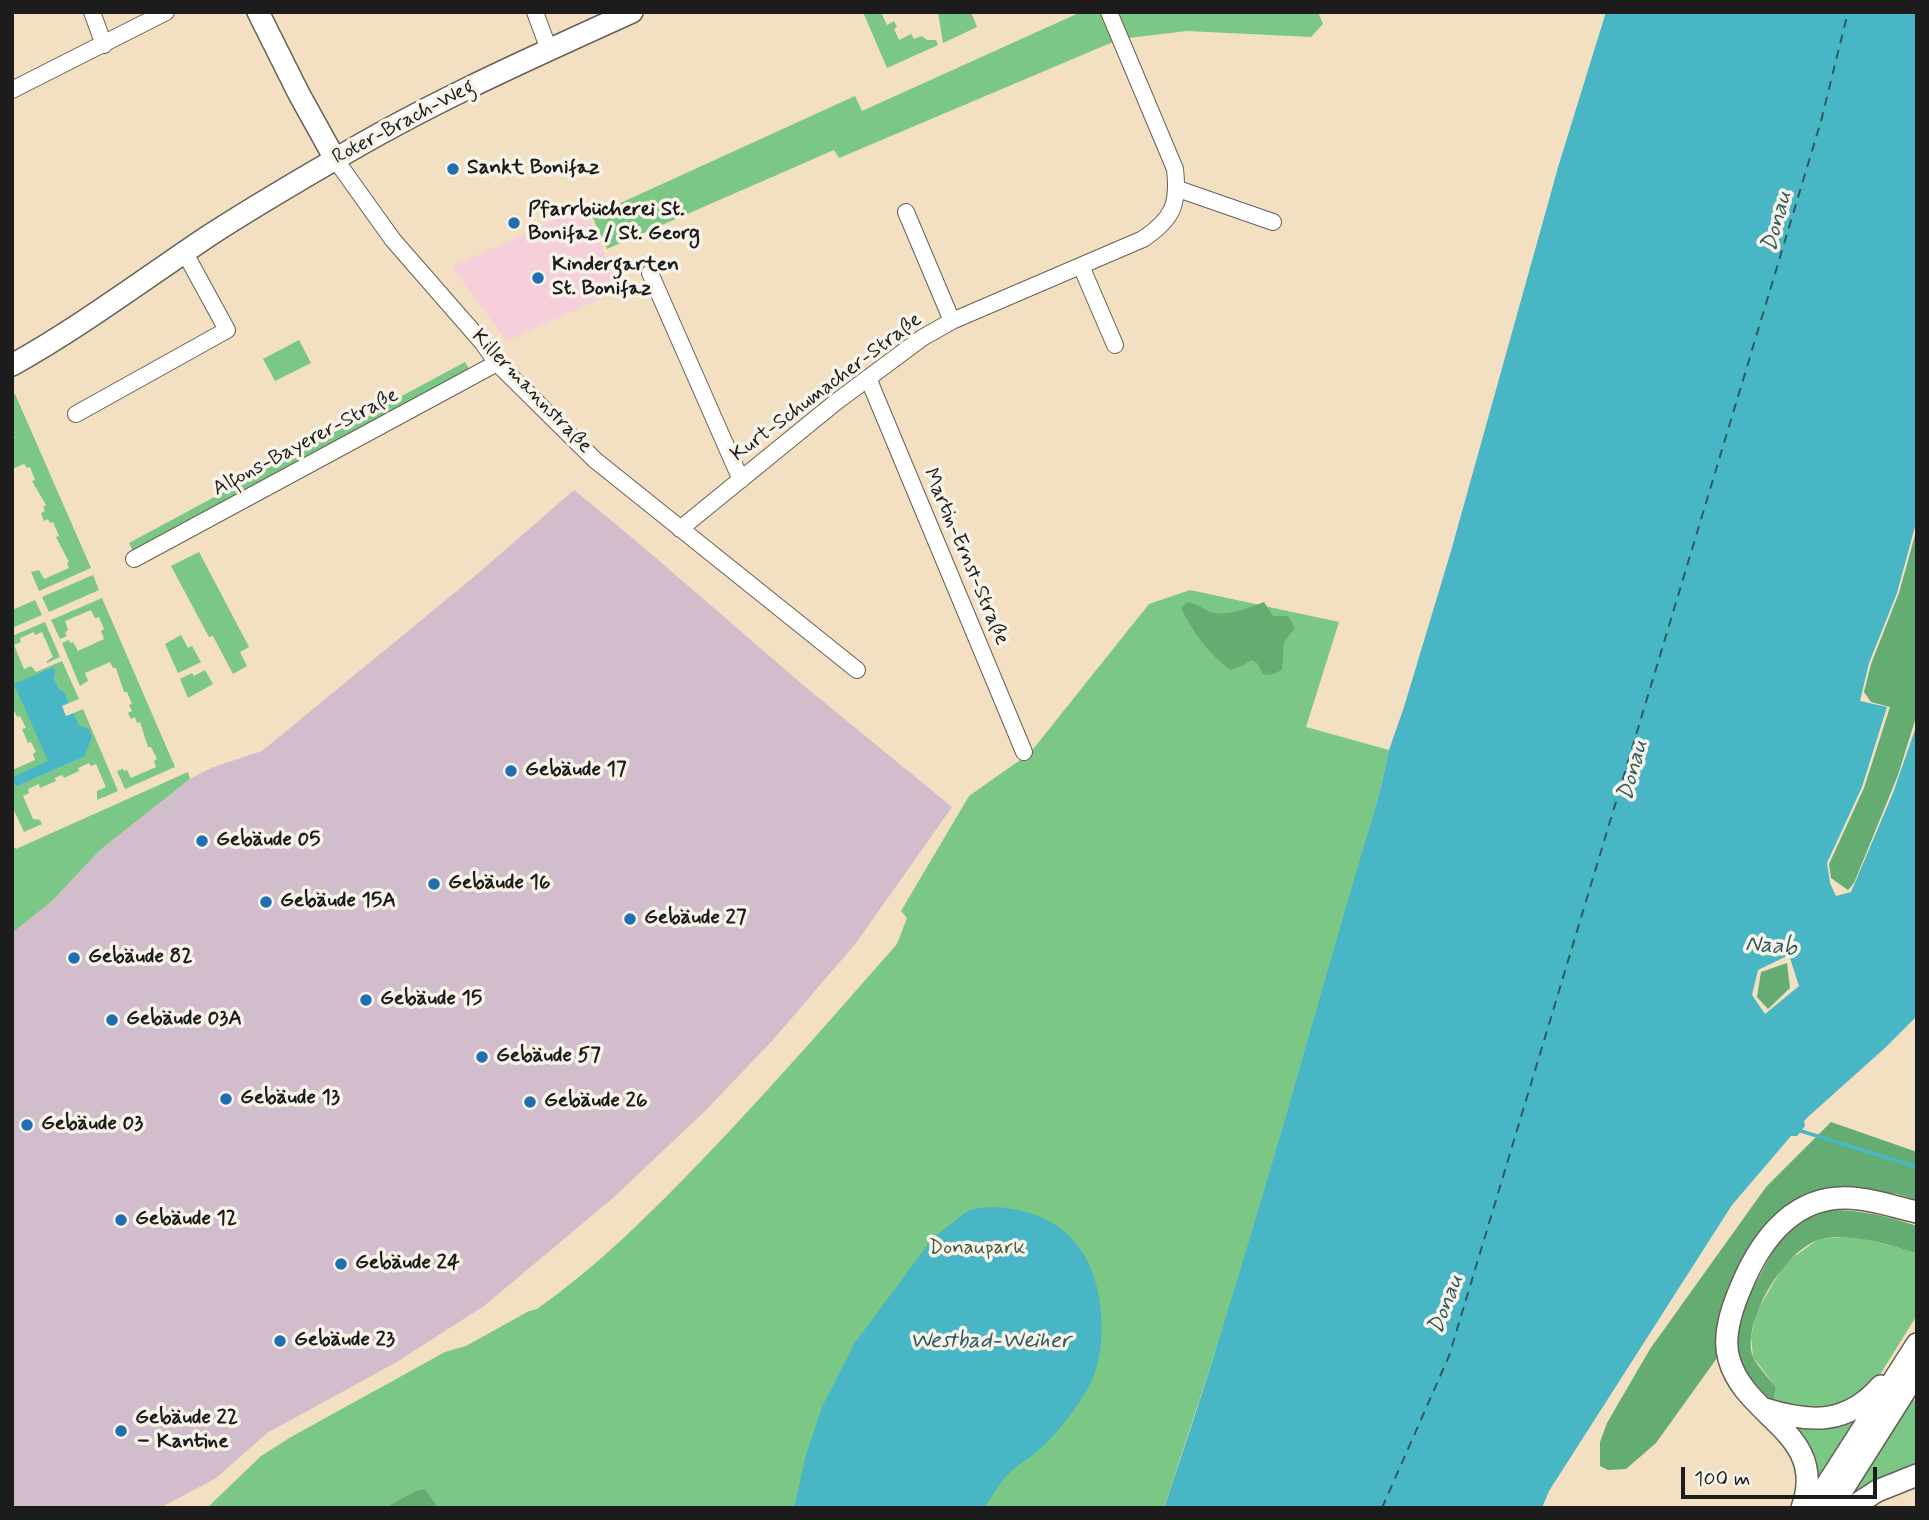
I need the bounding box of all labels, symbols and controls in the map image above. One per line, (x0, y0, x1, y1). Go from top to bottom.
street label: Roter-Brach-Weg (329, 75, 479, 171)
place label: Sankt Bonifaz (467, 156, 600, 182)
marker: Sankt Bonifaz (445, 161, 461, 177)
water label: Donau (1757, 189, 1799, 255)
place label: Pfarrbücherei St. Bonifaz / St. Georg (528, 198, 700, 248)
marker: Pfarrbücherei St. Bonifaz / St. Georg (506, 215, 522, 231)
place label: Kindergarten St. Bonifaz (552, 253, 679, 303)
marker: Kindergarten St. Bonifaz (530, 270, 546, 286)
street label: Kurt-Schumacher-Straße (726, 308, 928, 468)
street label: Killermannstraße (465, 325, 597, 459)
street label: Alfons-Bayerer-Straße (209, 383, 403, 503)
street label: Martin-Ernst-Straße (916, 465, 1014, 649)
water label: Donau (1613, 738, 1655, 804)
place label: Gebäude 17 (525, 758, 627, 784)
marker: Gebäude 17 (503, 763, 519, 779)
place label: Gebäude 05 (216, 828, 321, 854)
marker: Gebäude 05 (194, 833, 210, 849)
place label: Gebäude 16 (448, 871, 551, 897)
marker: Gebäude 16 (426, 876, 442, 892)
place label: Gebäude 15A (280, 889, 396, 915)
marker: Gebäude 15A (258, 894, 274, 910)
place label: Gebäude 27 (644, 906, 746, 932)
marker: Gebäude 27 (622, 911, 638, 927)
water label: Naab (1744, 931, 1798, 963)
place label: Gebäude 82 (88, 945, 193, 971)
marker: Gebäude 82 (66, 950, 82, 966)
place label: Gebäude 15 (380, 987, 482, 1013)
marker: Gebäude 15 (358, 992, 374, 1008)
place label: Gebäude 03A (126, 1007, 242, 1033)
marker: Gebäude 03A (104, 1012, 120, 1028)
place label: Gebäude 57 (496, 1044, 601, 1070)
marker: Gebäude 57 (474, 1049, 490, 1065)
place label: Gebäude 13 (240, 1086, 340, 1112)
place label: Gebäude 26 (544, 1089, 648, 1115)
marker: Gebäude 13 (218, 1091, 234, 1107)
marker: Gebäude 26 (522, 1094, 538, 1110)
place label: Gebäude 03 (41, 1112, 143, 1138)
marker: Gebäude 03 (19, 1117, 35, 1133)
place label: Gebäude 12 (135, 1207, 237, 1233)
marker: Gebäude 12 (113, 1212, 129, 1228)
park label: Donaupark (929, 1236, 1025, 1262)
place label: Gebäude 24 (355, 1251, 460, 1277)
marker: Gebäude 24 (333, 1256, 349, 1272)
water label: Donau (1423, 1271, 1471, 1339)
place label: Gebäude 23 (294, 1328, 395, 1354)
water label: Westbad-Weiher (910, 1328, 1070, 1356)
marker: Gebäude 23 (272, 1333, 288, 1349)
place label: Gebäude 22 – Kantine (135, 1406, 238, 1456)
marker: Gebäude 22 – Kantine (113, 1423, 129, 1439)
scale bar (1684, 1454, 1880, 1498)
text: 100 m (1694, 1465, 1750, 1493)

